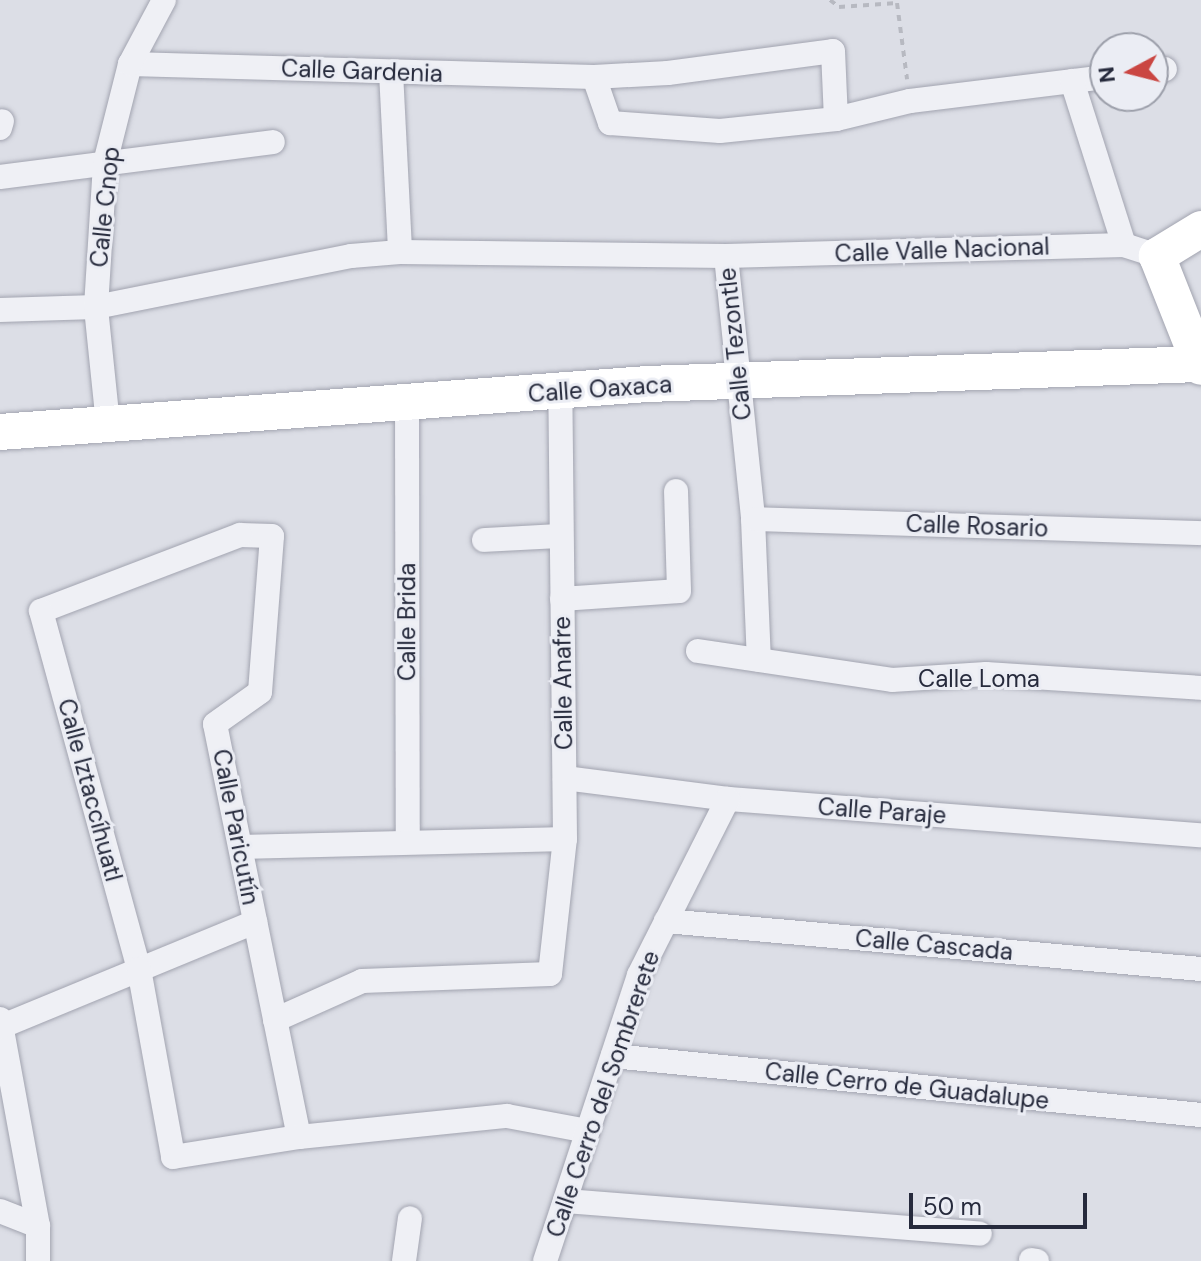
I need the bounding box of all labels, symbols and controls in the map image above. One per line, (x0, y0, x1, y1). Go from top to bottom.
north arrow (1089, 32, 1169, 112)
street label: Calle Gardenia (281, 54, 443, 88)
text: N (1091, 65, 1122, 84)
street label: Calle Cnop (84, 145, 126, 269)
street label: Calle Valle Nacional (834, 232, 1050, 268)
street label: Calle Tezontle (713, 266, 757, 422)
street label: Calle Oaxaca (527, 370, 673, 408)
street label: Calle Rosario (905, 509, 1049, 543)
street label: Calle Brida (393, 563, 421, 681)
street label: Calle Anafre (547, 616, 579, 750)
street label: Calle Loma (918, 665, 1040, 693)
street label: Calle Iztaccíhuatl (52, 696, 128, 884)
street label: Calle Paricutín (207, 747, 265, 907)
street label: Calle Paraje (817, 792, 947, 830)
street label: Calle Cascada (854, 924, 1014, 966)
street label: Calle Cerro del Sombrerete (540, 947, 666, 1241)
street label: Calle Cerro de Guadalupe (763, 1057, 1051, 1115)
scale bar (913, 1177, 1091, 1227)
text: 50 m (923, 1191, 982, 1222)

